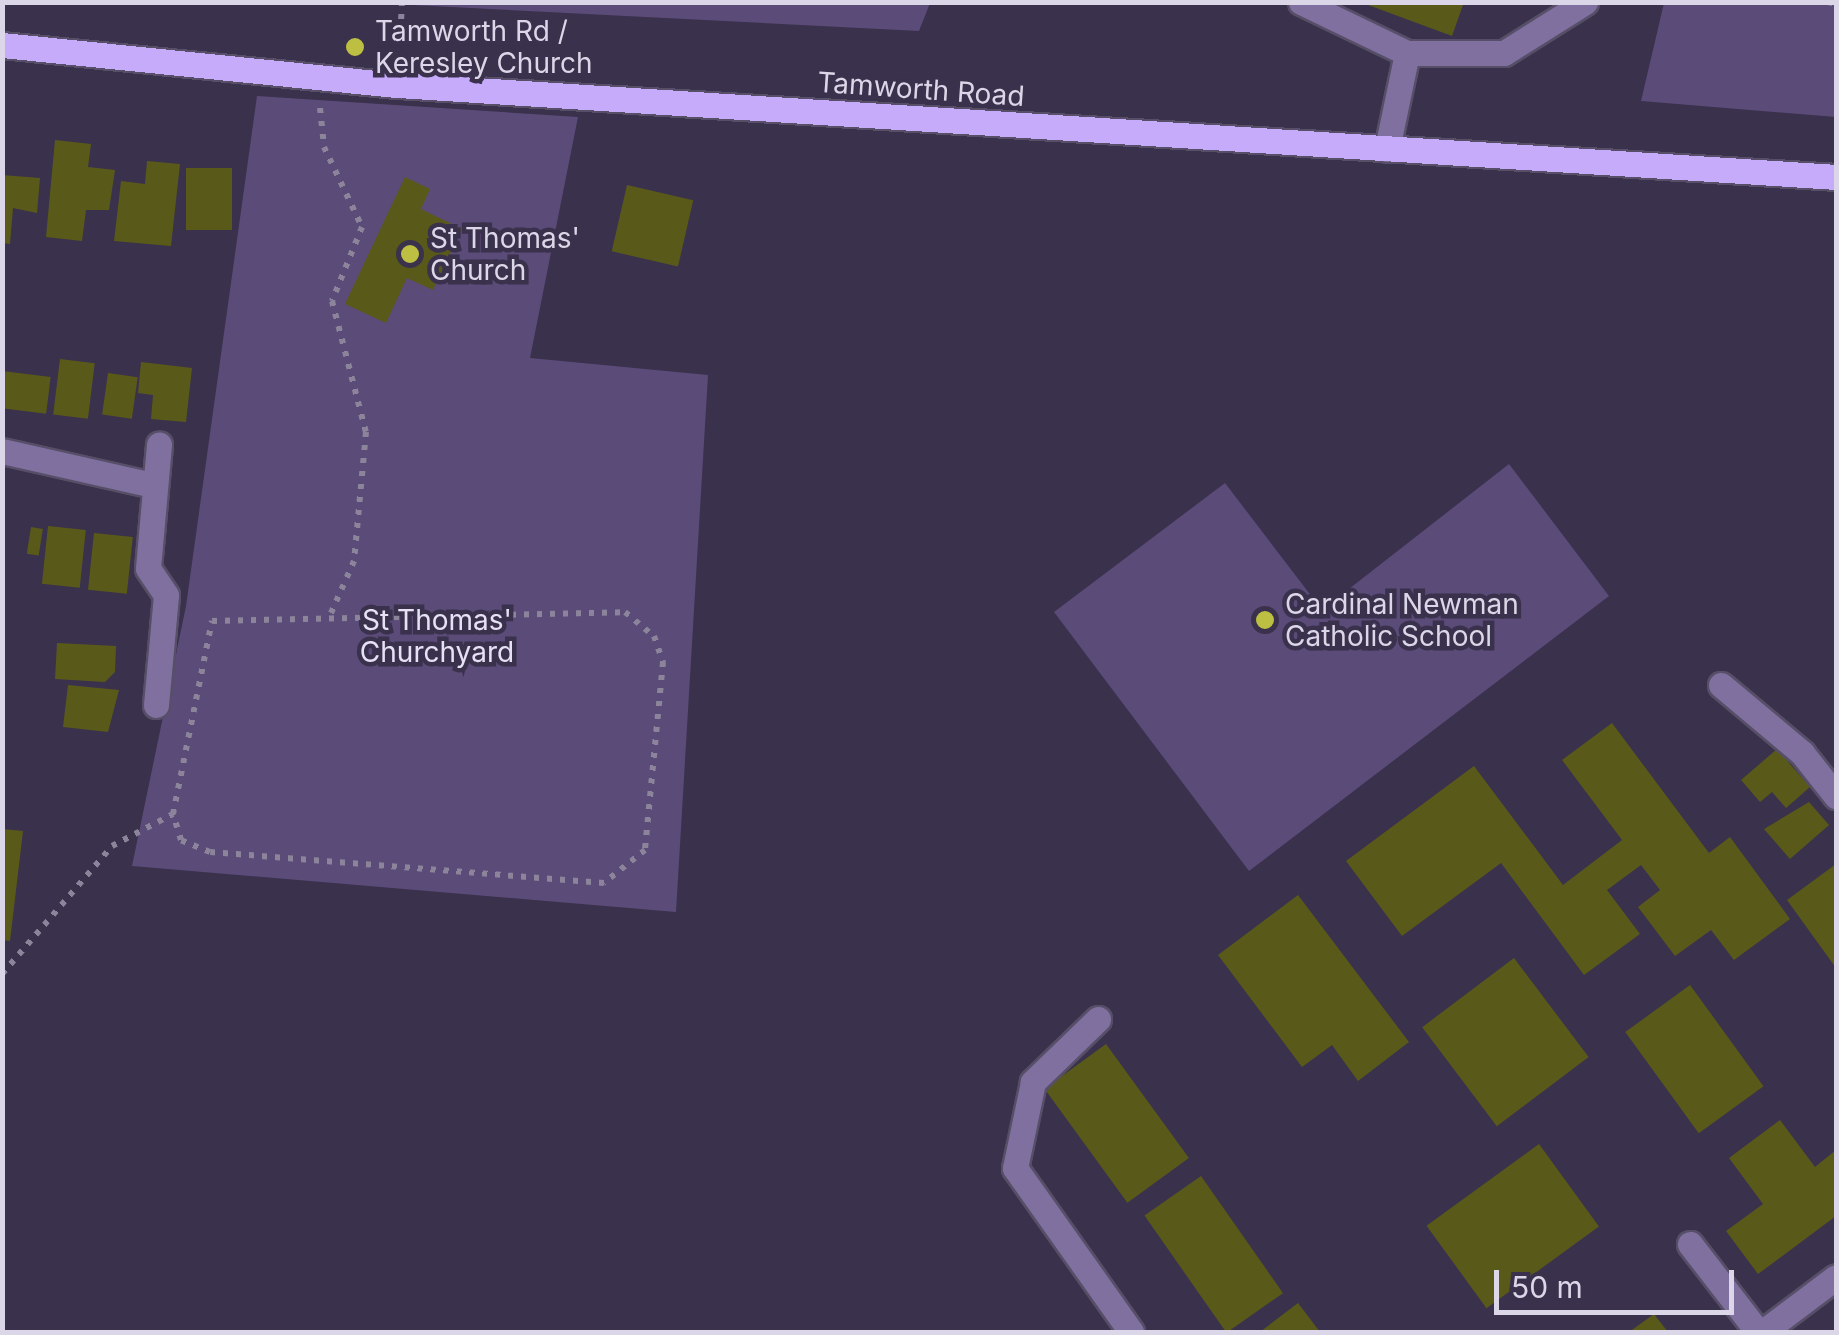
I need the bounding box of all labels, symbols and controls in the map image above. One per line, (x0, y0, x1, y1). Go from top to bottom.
place label: Tamworth Rd / Keresley Church (375, 14, 593, 80)
marker: Tamworth Rd / Keresley Church (344, 36, 366, 58)
street label: Tamworth Road (816, 65, 1026, 113)
place label: St Thomas' Church (430, 221, 580, 287)
marker: St Thomas' Church (399, 243, 421, 265)
place label: Cardinal Newman Catholic School (1285, 587, 1519, 653)
park label: St Thomas' Churchyard (360, 603, 514, 669)
marker: Cardinal Newman Catholic School (1254, 609, 1276, 631)
scale bar (1499, 1250, 1739, 1312)
text: 50 m (1511, 1269, 1583, 1305)

